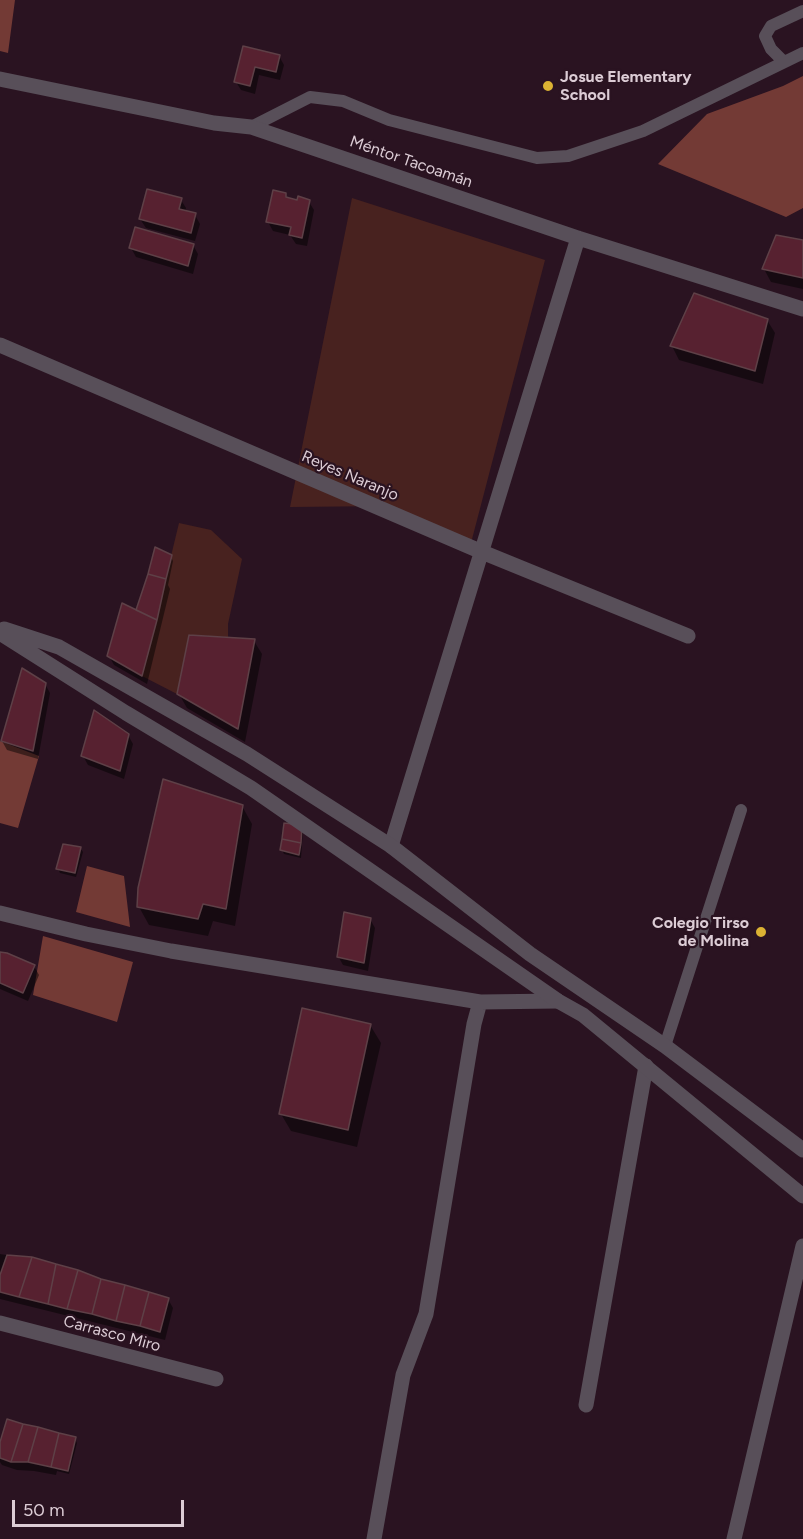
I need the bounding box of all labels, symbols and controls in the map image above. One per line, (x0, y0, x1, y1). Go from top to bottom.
place label: Josue Elementary School (560, 67, 692, 105)
marker: Josue Elementary School (541, 79, 555, 93)
street label: Méntor Tacoamán (347, 132, 475, 192)
street label: Reyes Naranjo (299, 447, 401, 505)
place label: Colegio Tirso de Molina (652, 913, 749, 951)
marker: Colegio Tirso de Molina (754, 925, 768, 939)
street label: Carrasco Miro (61, 1312, 163, 1356)
scale bar (15, 1488, 188, 1526)
text: 50 m (23, 1499, 65, 1521)

